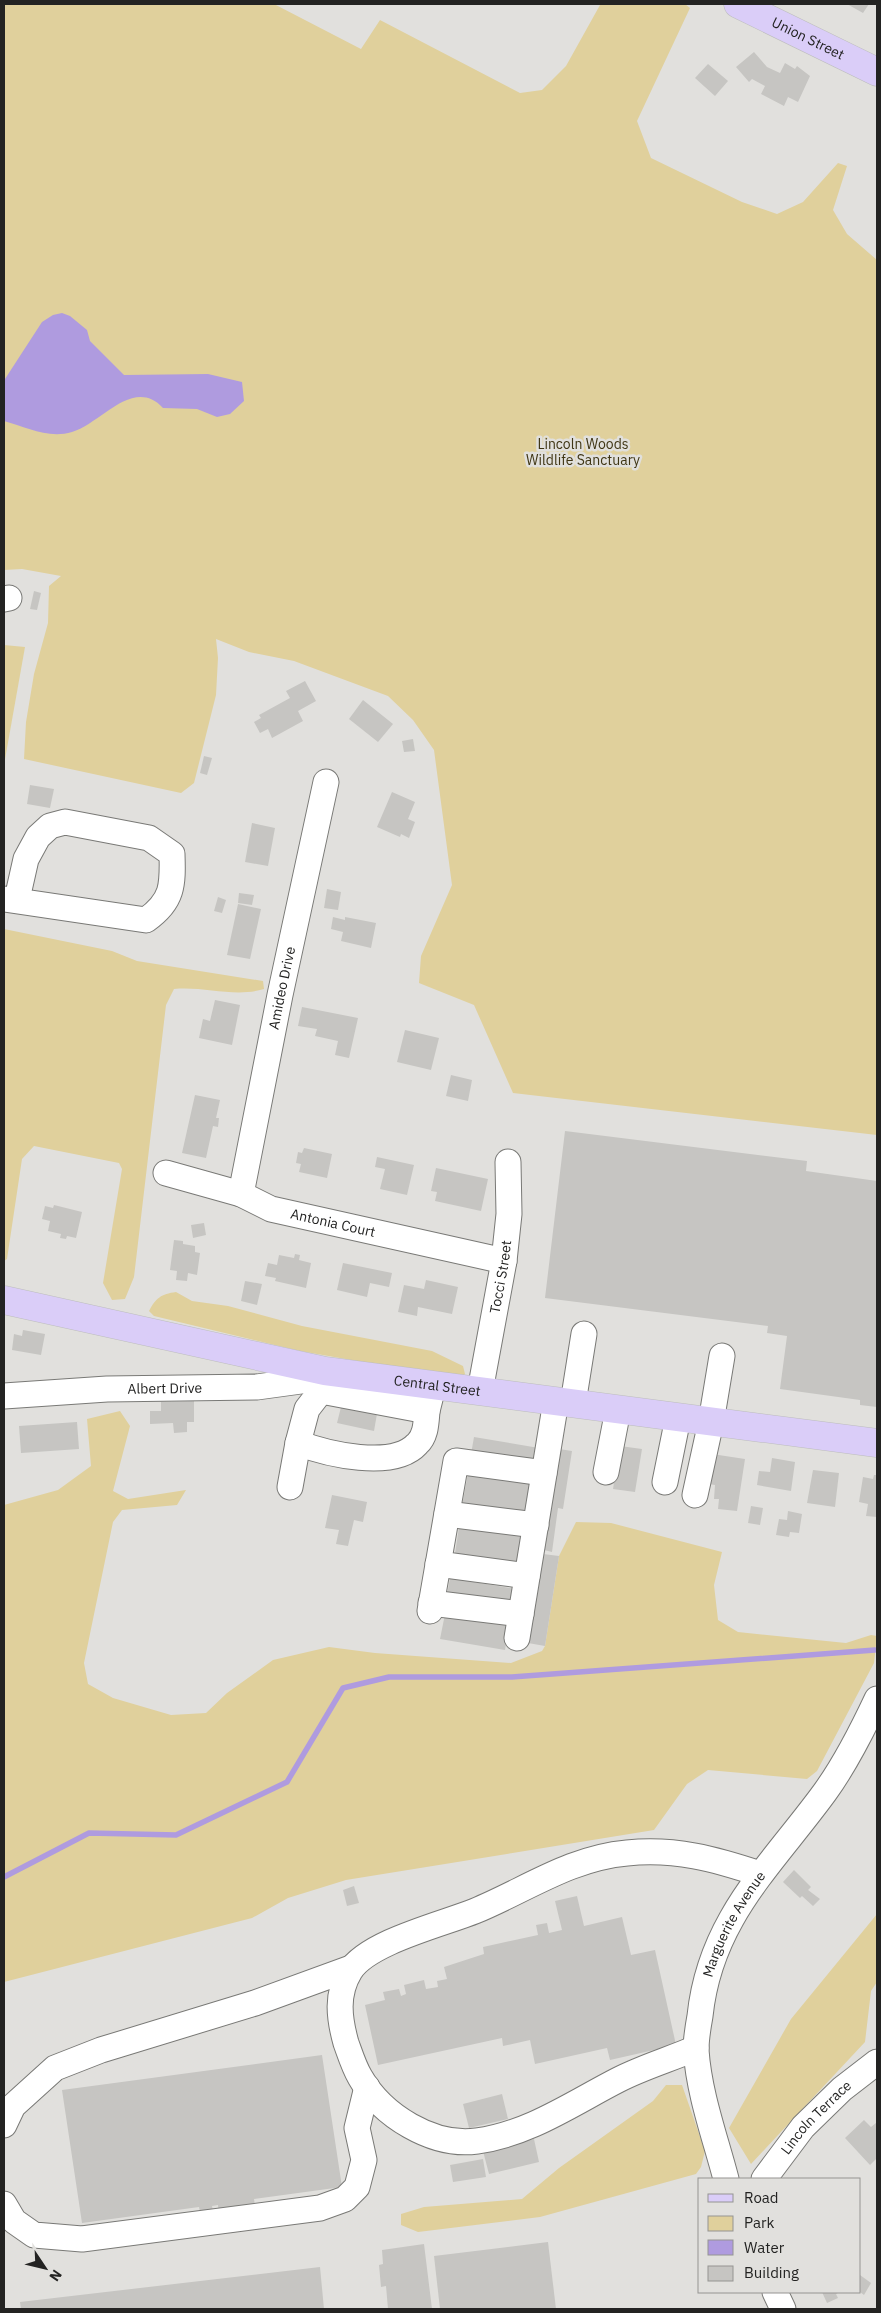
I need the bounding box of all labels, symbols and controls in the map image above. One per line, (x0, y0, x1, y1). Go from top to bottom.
street label: Union Street (769, 13, 847, 64)
park label: Lincoln Woods Wildlife Sanctuary (526, 435, 640, 469)
street label: Amideo Drive (264, 945, 299, 1031)
street label: Antonia Court (289, 1205, 377, 1241)
street label: Tocci Street (485, 1239, 515, 1315)
street label: Central Street (393, 1371, 482, 1400)
street label: Albert Drive (127, 1379, 202, 1398)
street label: Marguerite Avenue (699, 1867, 769, 1979)
street label: Lincoln Terrace (777, 2076, 855, 2158)
legend (698, 2178, 861, 2293)
text: Road (744, 2188, 779, 2207)
text: Park (744, 2213, 774, 2232)
text: Water (744, 2238, 785, 2257)
north arrow (20, 2243, 70, 2293)
text: Building (744, 2263, 799, 2282)
text: N (45, 2266, 66, 2285)

